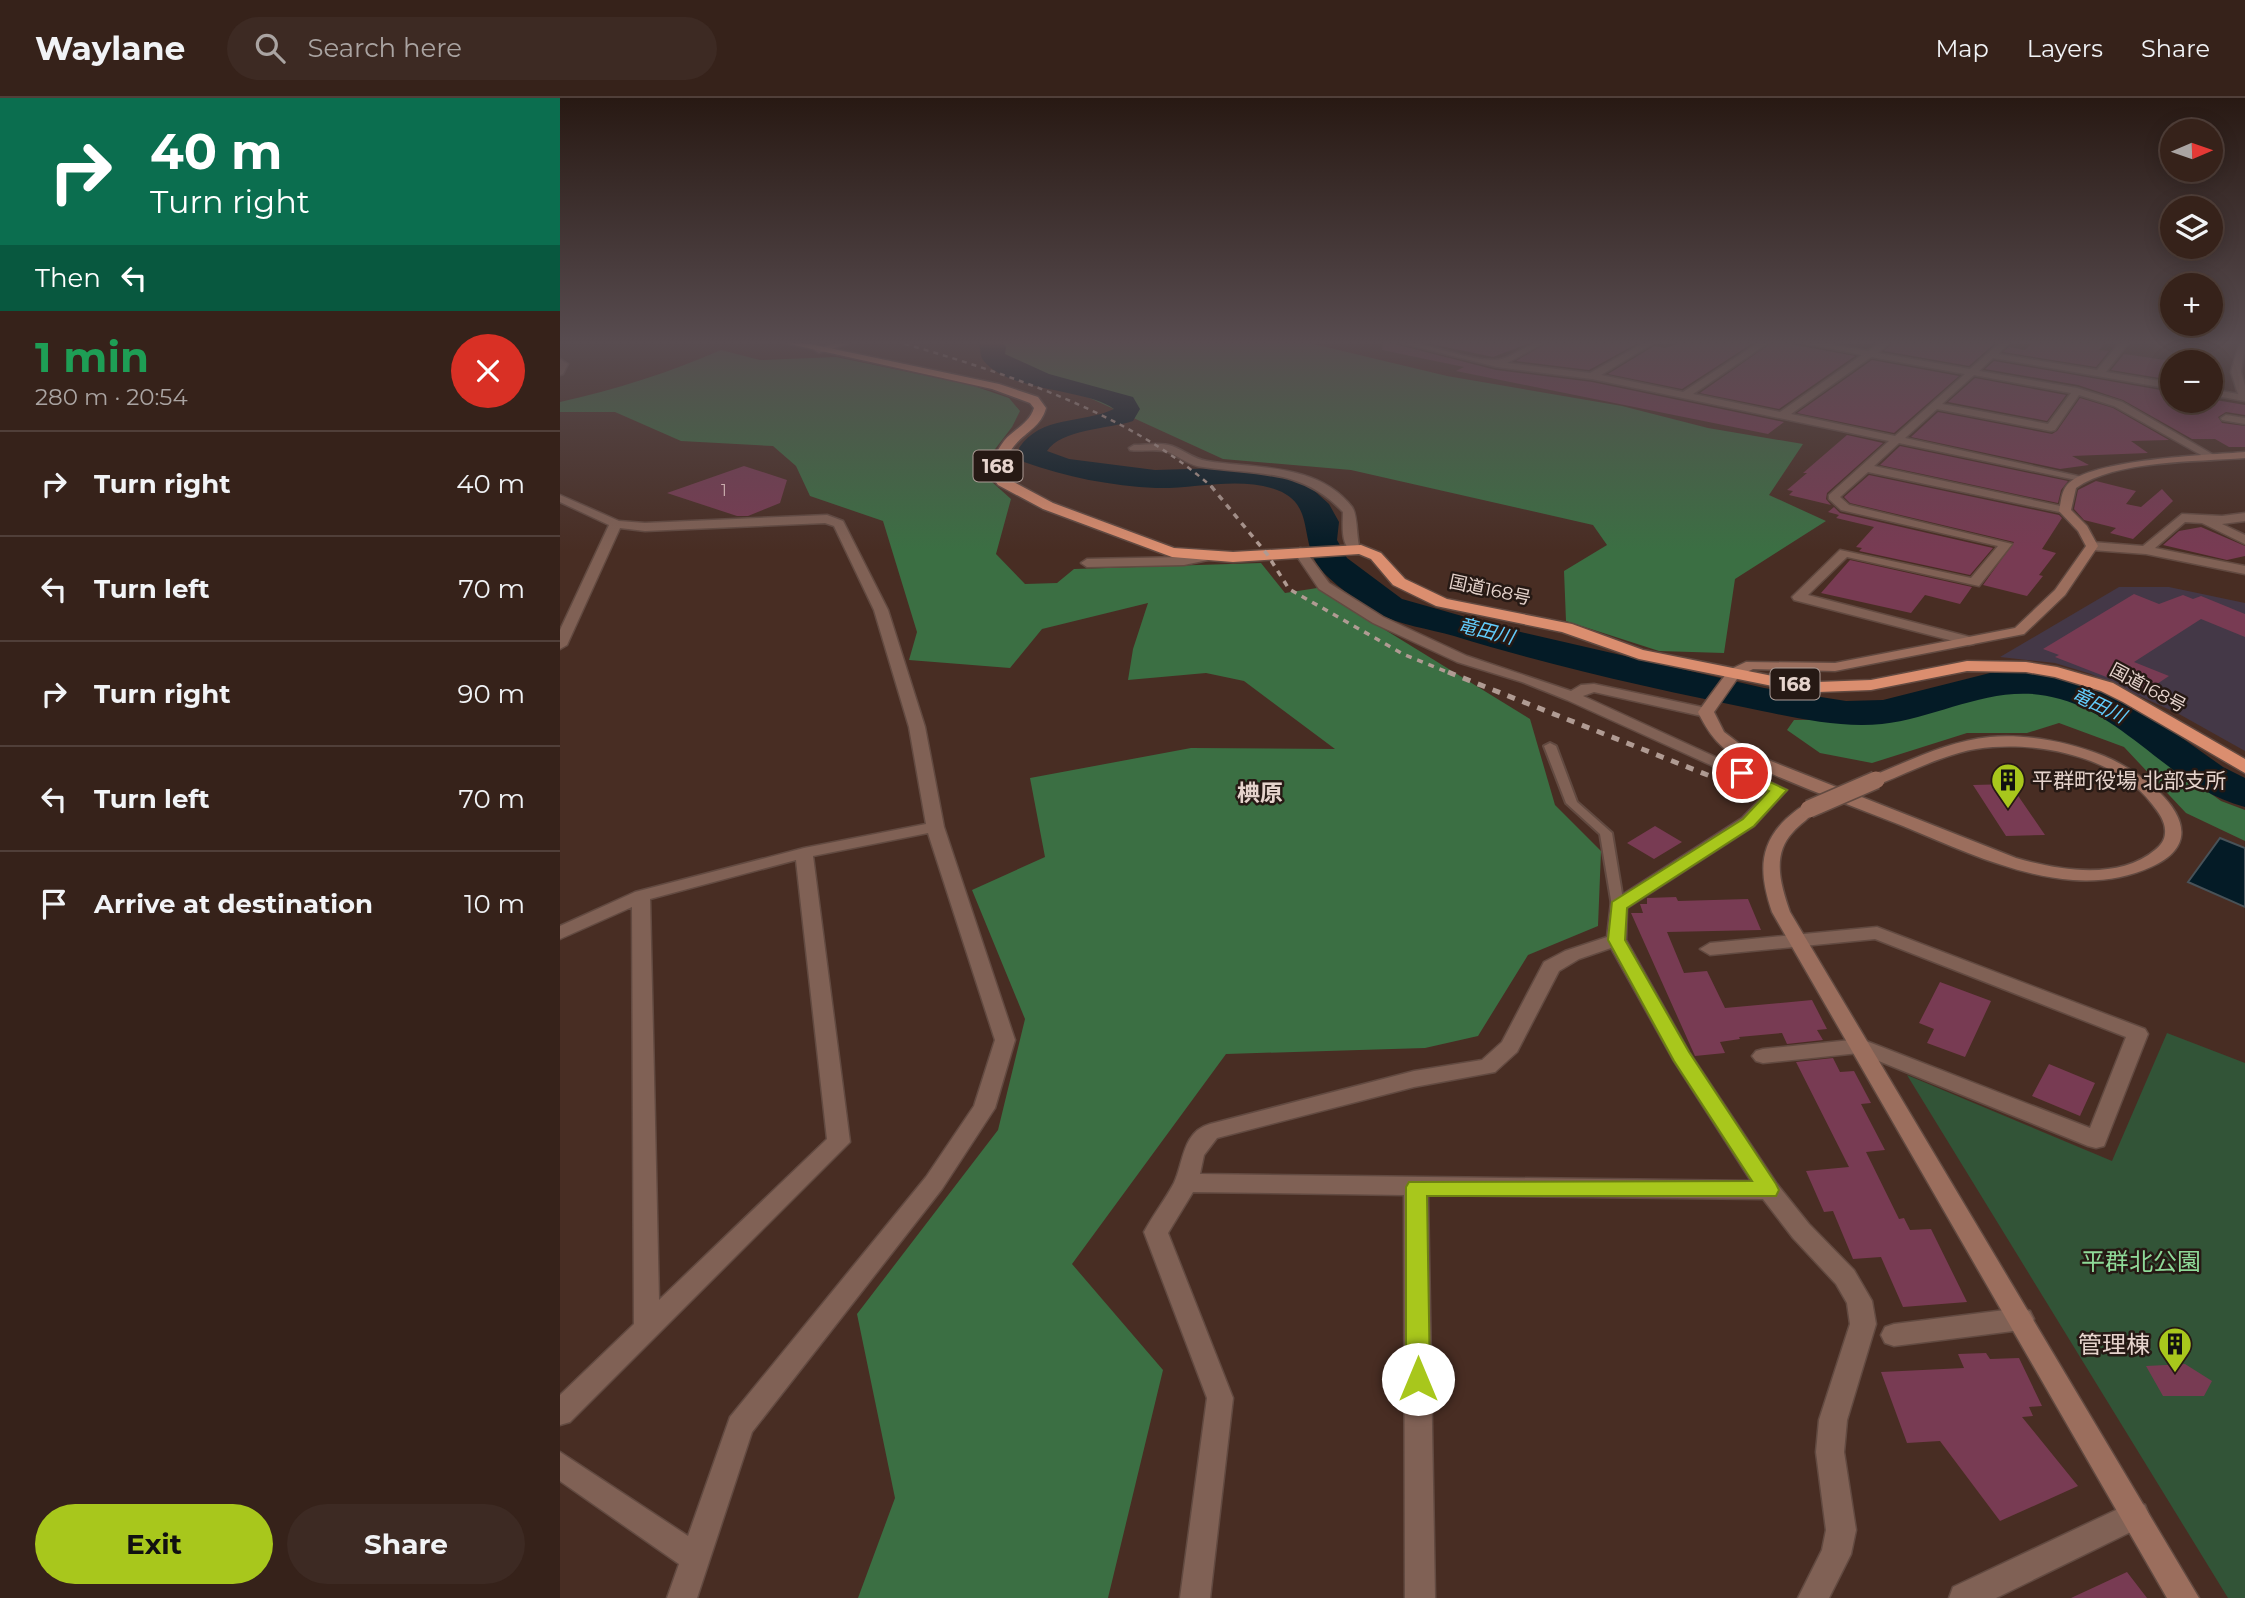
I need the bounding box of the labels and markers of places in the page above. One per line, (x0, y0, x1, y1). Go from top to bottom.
pin (1712, 743, 1772, 803)
building icon: 平群町役場 北部支所 (1989, 761, 2027, 810)
place label: 平群町役場 北部支所 (2032, 768, 2227, 793)
building icon: 管理棟 (2156, 1325, 2194, 1374)
place label: 管理棟 (2078, 1330, 2150, 1359)

